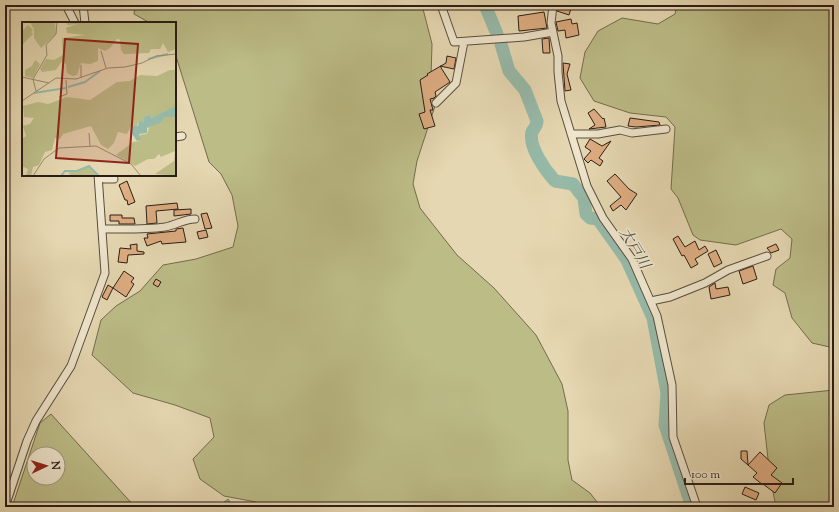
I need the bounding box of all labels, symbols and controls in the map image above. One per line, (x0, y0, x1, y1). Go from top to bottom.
inset map (22, 22, 176, 176)
water label: 大戸川 (613, 224, 655, 275)
north arrow (26, 446, 66, 486)
text: N (47, 459, 63, 471)
scale bar (685, 460, 793, 486)
text: 100 m (691, 466, 720, 484)

